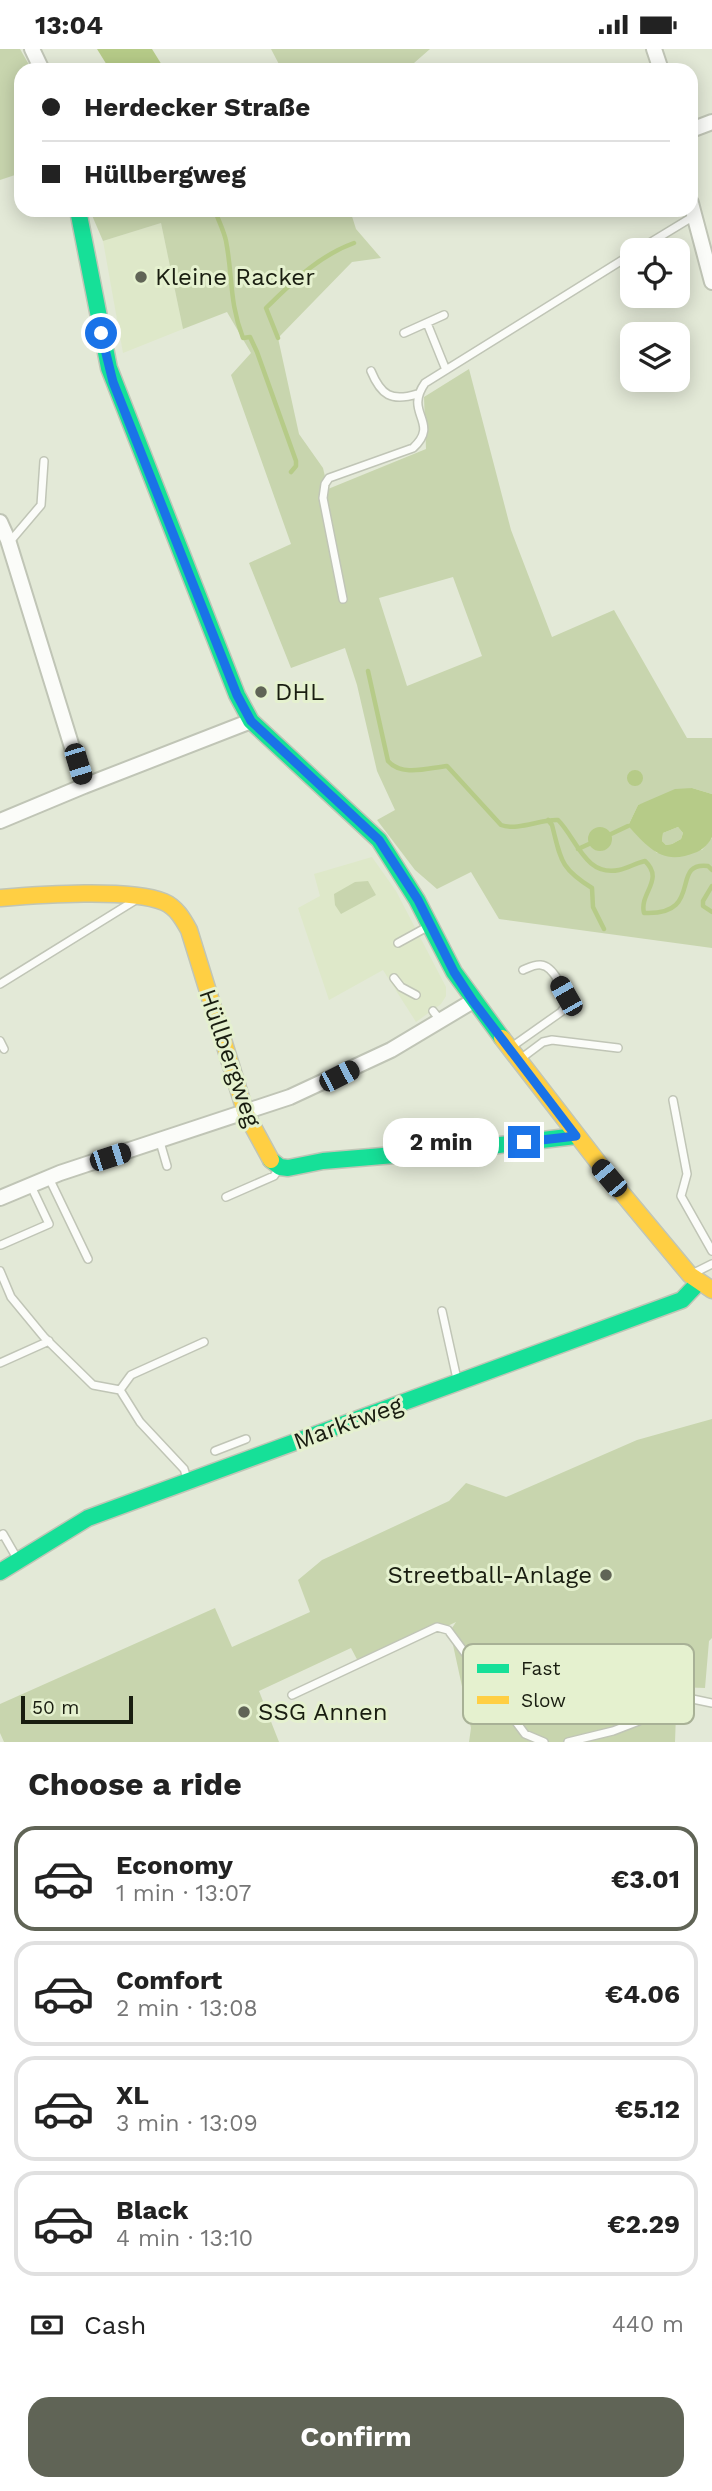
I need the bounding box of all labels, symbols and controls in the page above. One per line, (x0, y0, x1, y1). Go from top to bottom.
text: 13:04 (35, 10, 103, 40)
text: Herdecker Straße (84, 92, 310, 122)
text: Hüllbergweg (84, 159, 246, 189)
map controls (620, 238, 690, 392)
button: locate (620, 238, 690, 308)
place label: Kleine Racker (155, 263, 315, 291)
marker: Kleine Racker (133, 269, 149, 285)
route start (85, 317, 117, 349)
button: layers (620, 322, 690, 392)
place label: DHL (275, 678, 324, 706)
marker: DHL (253, 684, 269, 700)
car (62, 741, 95, 787)
car (547, 973, 586, 1019)
street label: Hüllbergweg (193, 985, 267, 1131)
car (316, 1057, 363, 1095)
callout: 2 min (384, 1117, 500, 1167)
route end (508, 1126, 540, 1158)
text: 2 min (410, 1129, 472, 1156)
car (87, 1141, 134, 1173)
car (588, 1155, 631, 1201)
street label: Marktweg (290, 1390, 406, 1456)
place label: Streetball-Anlage (387, 1561, 592, 1589)
marker: Streetball-Anlage (598, 1567, 614, 1583)
legend (463, 1644, 694, 1724)
text: Fast (521, 1657, 560, 1680)
text: Slow (521, 1689, 566, 1712)
scale bar (21, 1693, 133, 1725)
text: 50 m (32, 1696, 79, 1719)
place label: SSG Annen (258, 1698, 388, 1726)
marker: SSG Annen (236, 1704, 252, 1720)
text: Choose a ride (28, 1765, 242, 1803)
icon: car (32, 1847, 95, 1910)
text: Economy (116, 1850, 233, 1880)
text: €3.01 (611, 1864, 680, 1894)
text: 1 min · 13:07 (116, 1880, 251, 1907)
icon: car (32, 1962, 95, 2025)
text: Comfort (116, 1965, 222, 1995)
text: €4.06 (605, 1979, 680, 2009)
text: 2 min · 13:08 (116, 1995, 258, 2022)
icon: car (32, 2077, 95, 2140)
text: XL (116, 2080, 149, 2110)
text: €5.12 (615, 2094, 680, 2124)
text: 3 min · 13:09 (116, 2110, 258, 2137)
icon: car (32, 2192, 95, 2255)
text: Black (116, 2195, 188, 2225)
text: €2.29 (607, 2209, 680, 2239)
text: 4 min · 13:10 (116, 2225, 253, 2252)
icon: cash (28, 2306, 66, 2344)
text: Cash (84, 2310, 146, 2340)
text: 440 m (612, 2311, 684, 2338)
button: Confirm (28, 2397, 684, 2477)

